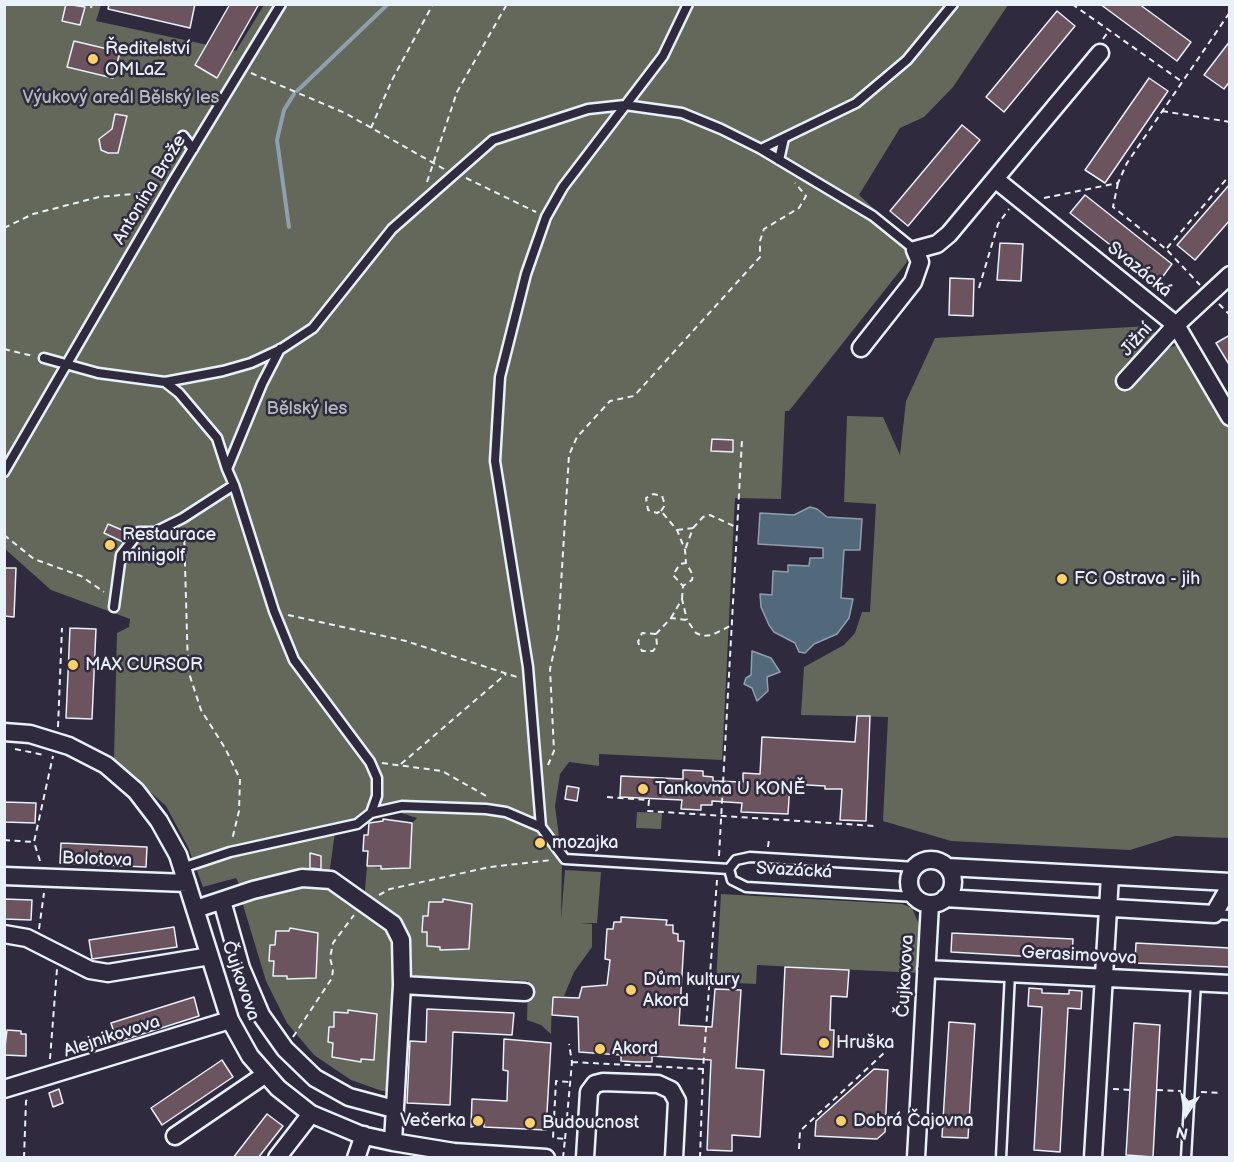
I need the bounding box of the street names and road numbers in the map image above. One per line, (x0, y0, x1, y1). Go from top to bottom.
street label: Antonína Brože (109, 131, 191, 249)
street label: Svazácká (1103, 238, 1175, 302)
street label: Jižní (1116, 319, 1158, 361)
street label: Bolotova (62, 848, 132, 872)
street label: Svazácká (755, 858, 833, 884)
street label: Čujkovova (893, 934, 919, 1018)
street label: Čujkovova (216, 938, 264, 1024)
street label: Gerasimovova (1021, 942, 1137, 970)
street label: Alejnikovova (61, 1011, 163, 1063)

